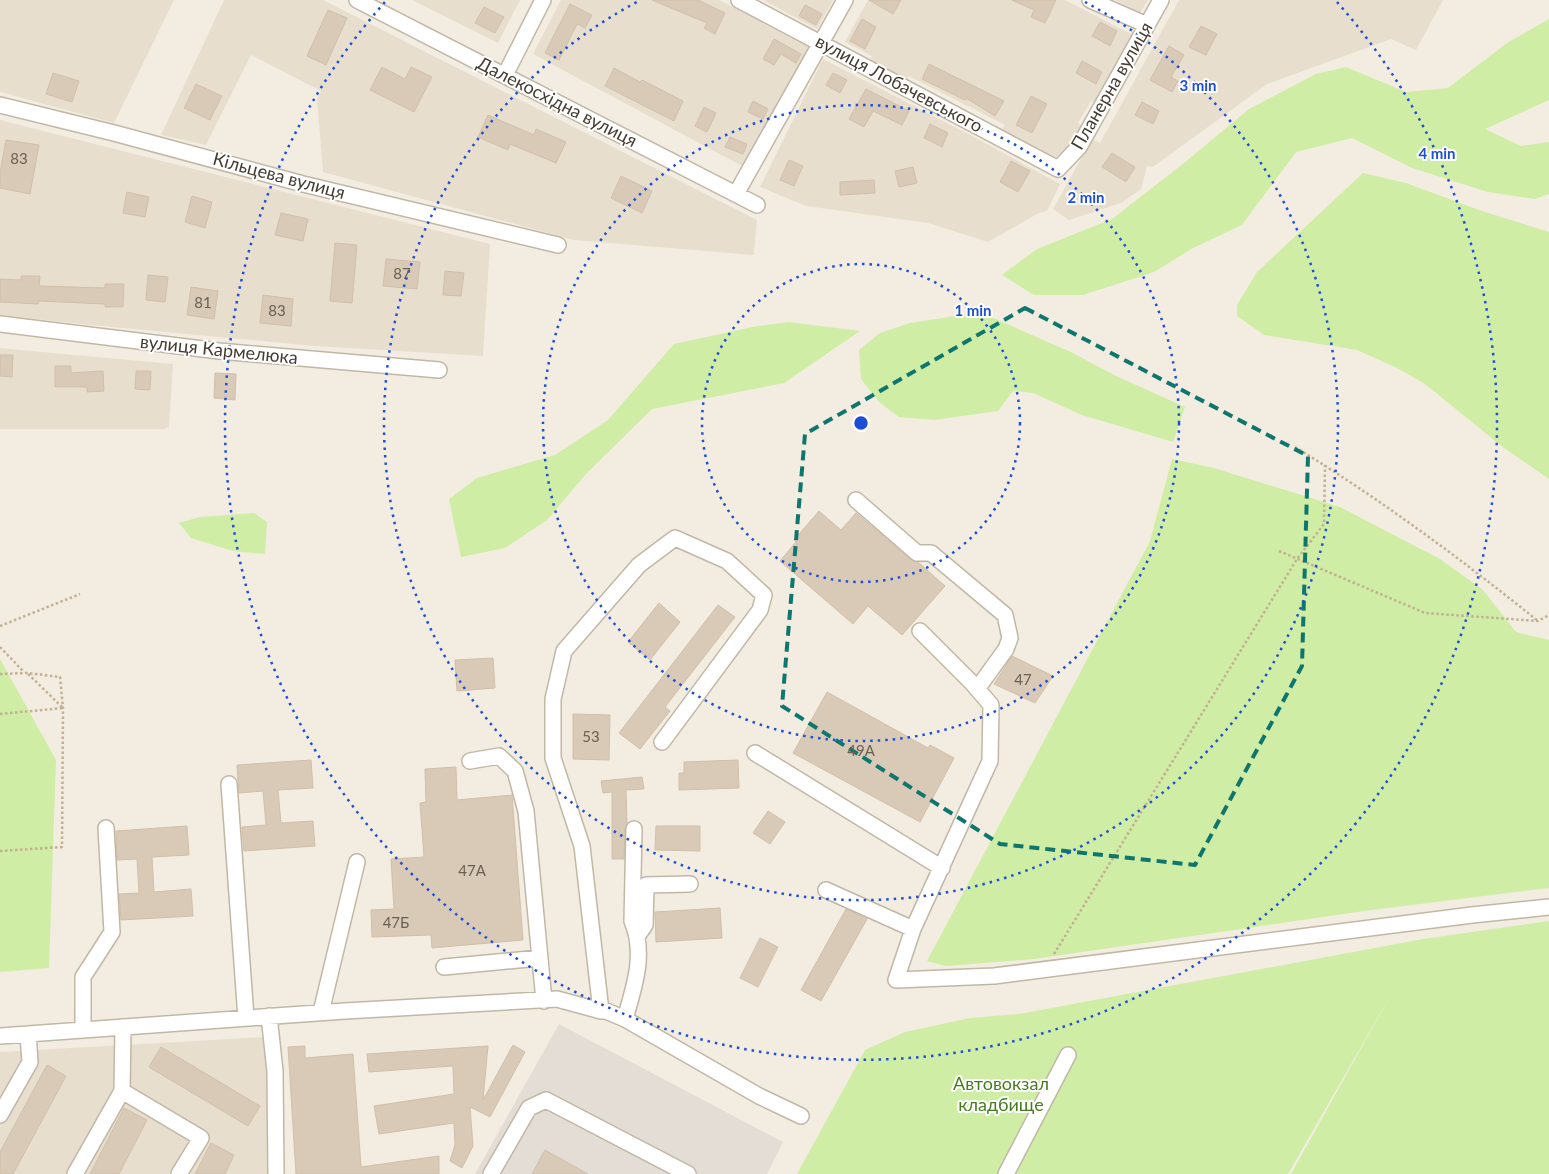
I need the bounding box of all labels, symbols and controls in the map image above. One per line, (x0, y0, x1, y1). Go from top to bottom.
street label: Планерна вулиця (1066, 18, 1157, 153)
street label: вулиця Лобачевського (812, 30, 987, 137)
street label: Далекосхідна вулиця (474, 51, 641, 151)
text: 3 min (1179, 76, 1217, 94)
text: 4 min (1418, 144, 1456, 162)
street label: Кільцева вулиця (211, 147, 348, 203)
house number: 83 (10, 149, 28, 167)
text: 2 min (1067, 188, 1105, 206)
house number: 87 (393, 264, 411, 282)
house number: 81 (194, 293, 212, 311)
house number: 83 (268, 301, 286, 319)
text: 1 min (954, 301, 992, 319)
street label: вулиця Кармелюка (139, 330, 299, 368)
centre of rings (852, 414, 870, 432)
house number: 47 (1014, 670, 1032, 688)
house number: 53 (582, 727, 600, 745)
house number: 49А (847, 741, 876, 759)
house number: 47А (458, 861, 487, 879)
house number: 47Б (383, 913, 409, 931)
park label: Автовокзал кладбище (953, 1072, 1049, 1115)

